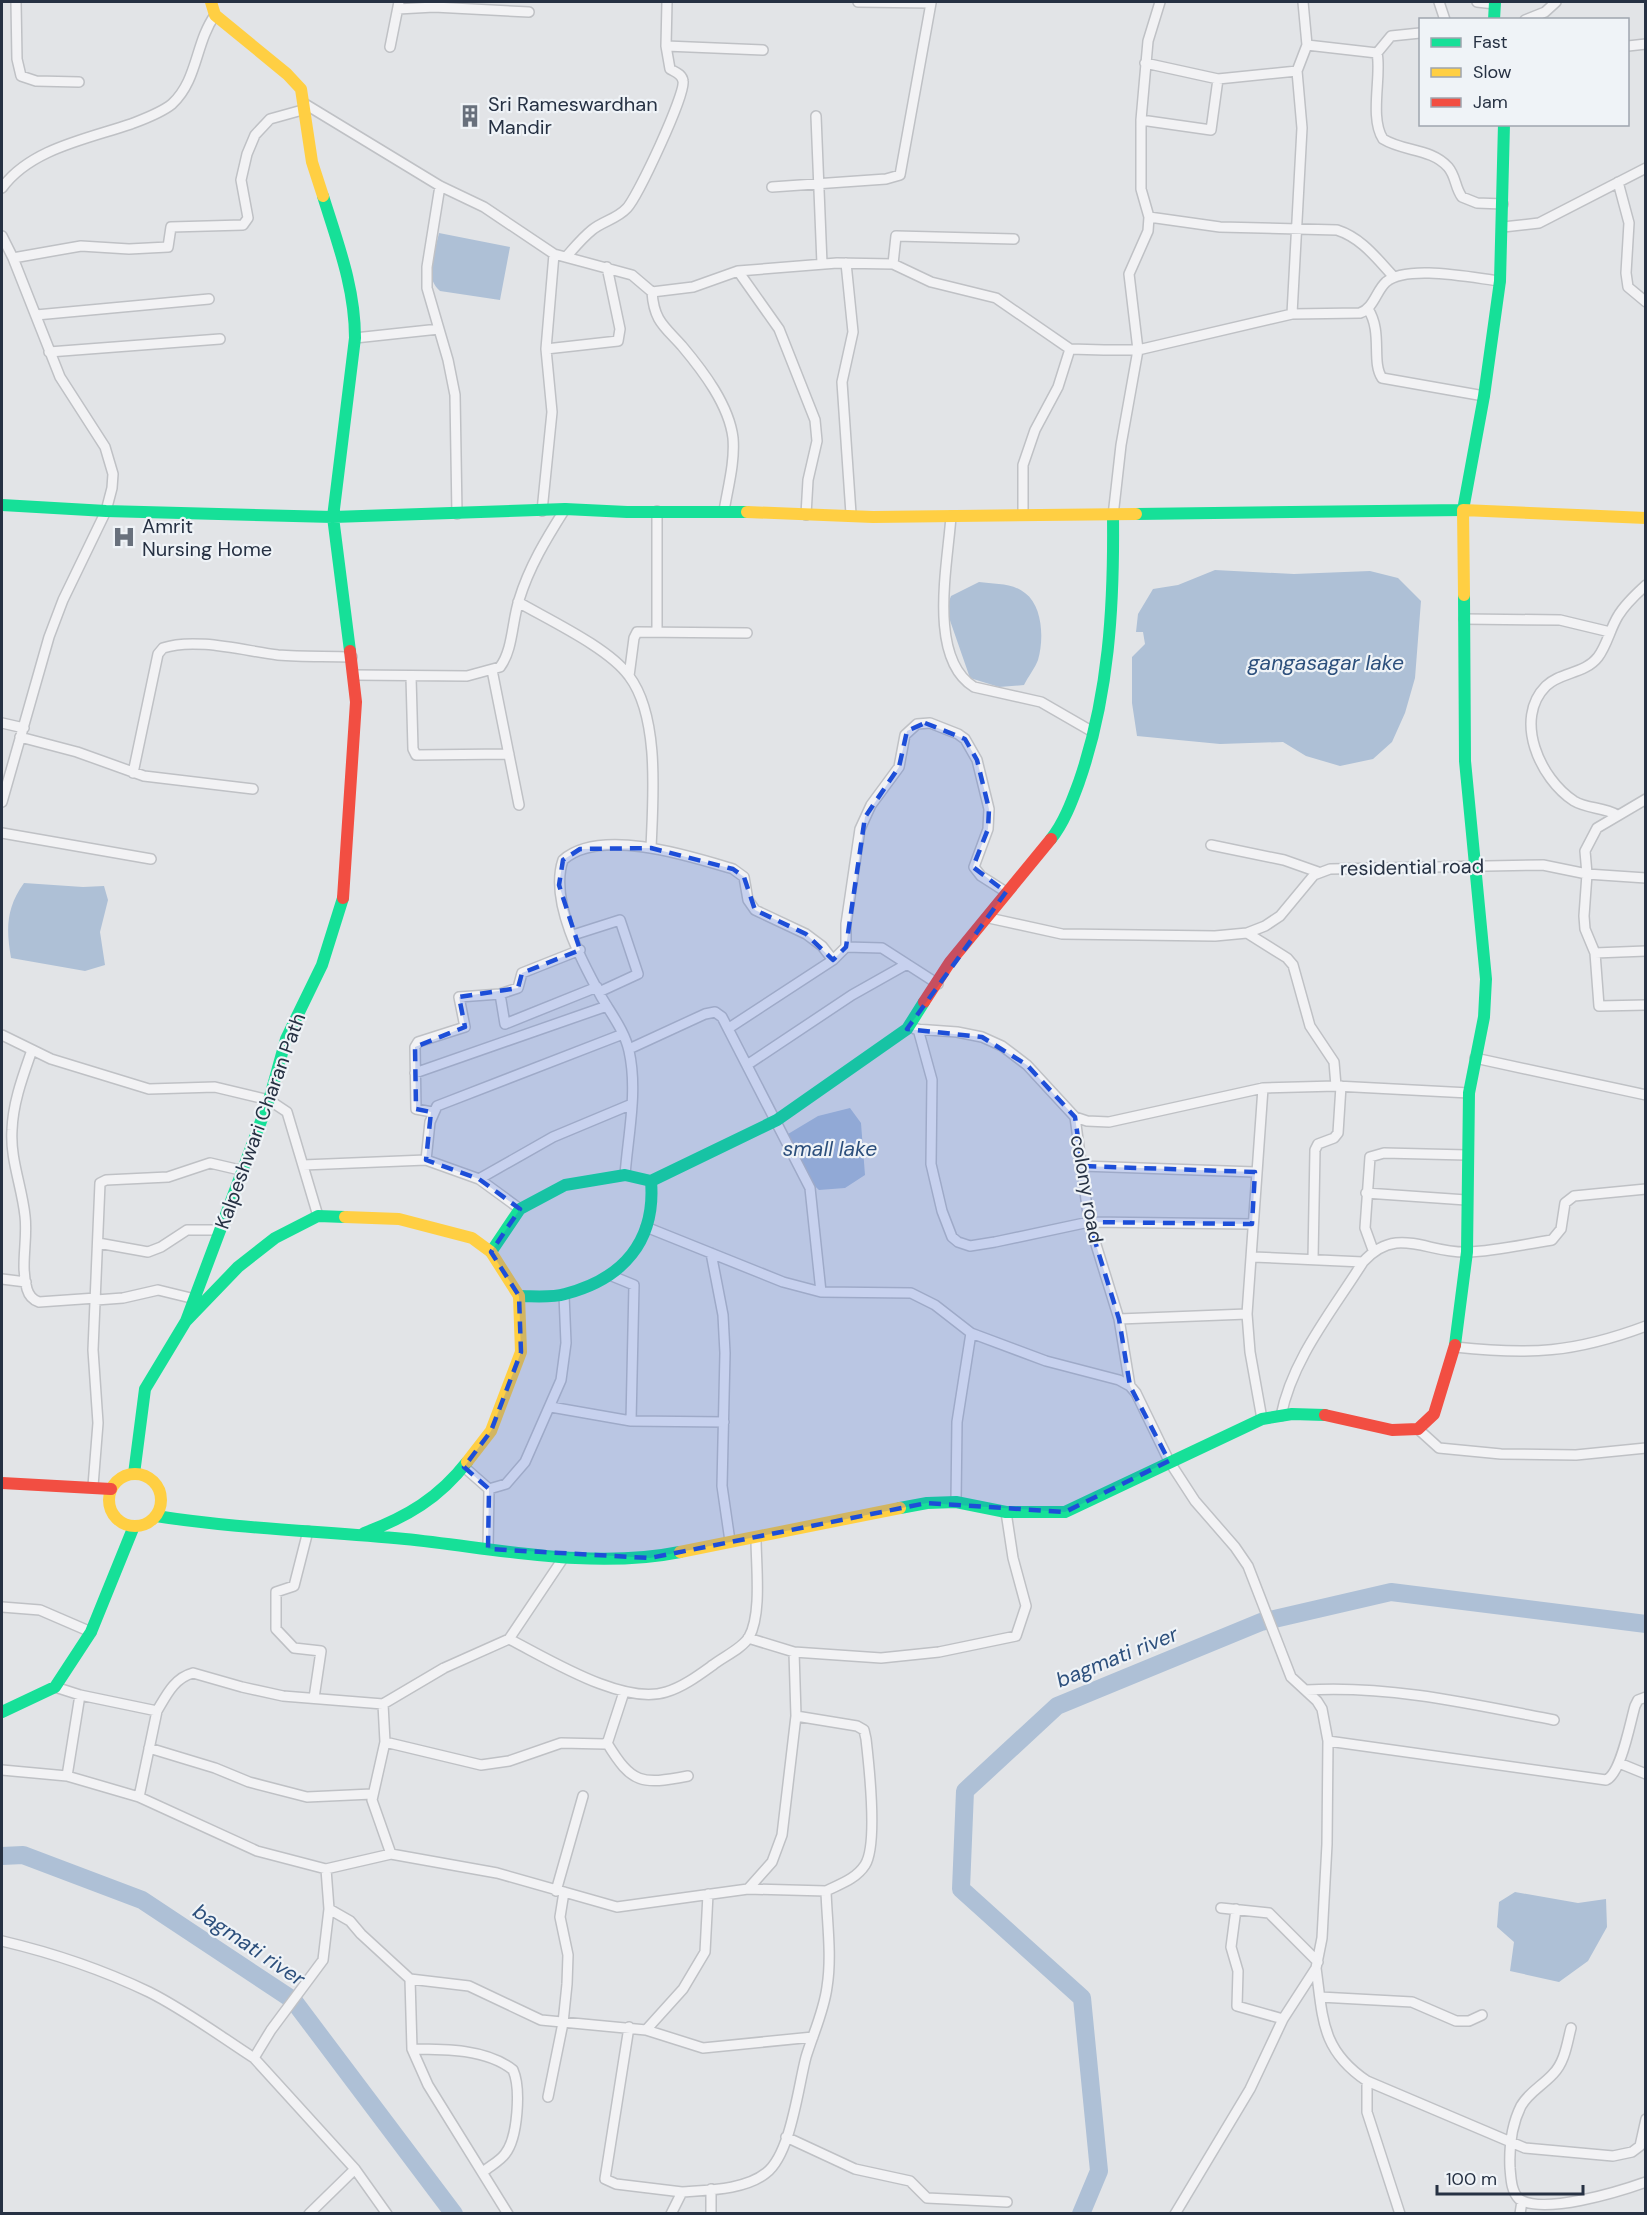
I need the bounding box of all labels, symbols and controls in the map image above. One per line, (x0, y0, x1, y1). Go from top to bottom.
legend (1419, 18, 1629, 126)
text: Fast (1473, 30, 1508, 54)
text: Slow (1473, 60, 1512, 84)
text: Jam (1473, 90, 1508, 114)
place label: Sri Rameswardhan Mandir (488, 91, 658, 140)
building icon: Sri Rameswardhan Mandir (457, 103, 483, 129)
place label: Amrit Nursing Home (142, 513, 272, 562)
hospital icon: Amrit Nursing Home (111, 524, 137, 550)
water label: gangasagar lake (1247, 649, 1404, 677)
street label: residential road (1340, 853, 1484, 881)
street label: Kalpeshwari Charan Path (209, 1009, 311, 1233)
street label: colony road (1065, 1133, 1109, 1245)
water label: small lake (783, 1135, 877, 1163)
water label: bagmati river (1052, 1619, 1183, 1694)
water label: bagmati river (188, 1897, 311, 1993)
scale bar (1437, 2158, 1582, 2196)
text: 100 m (1446, 2167, 1497, 2191)

